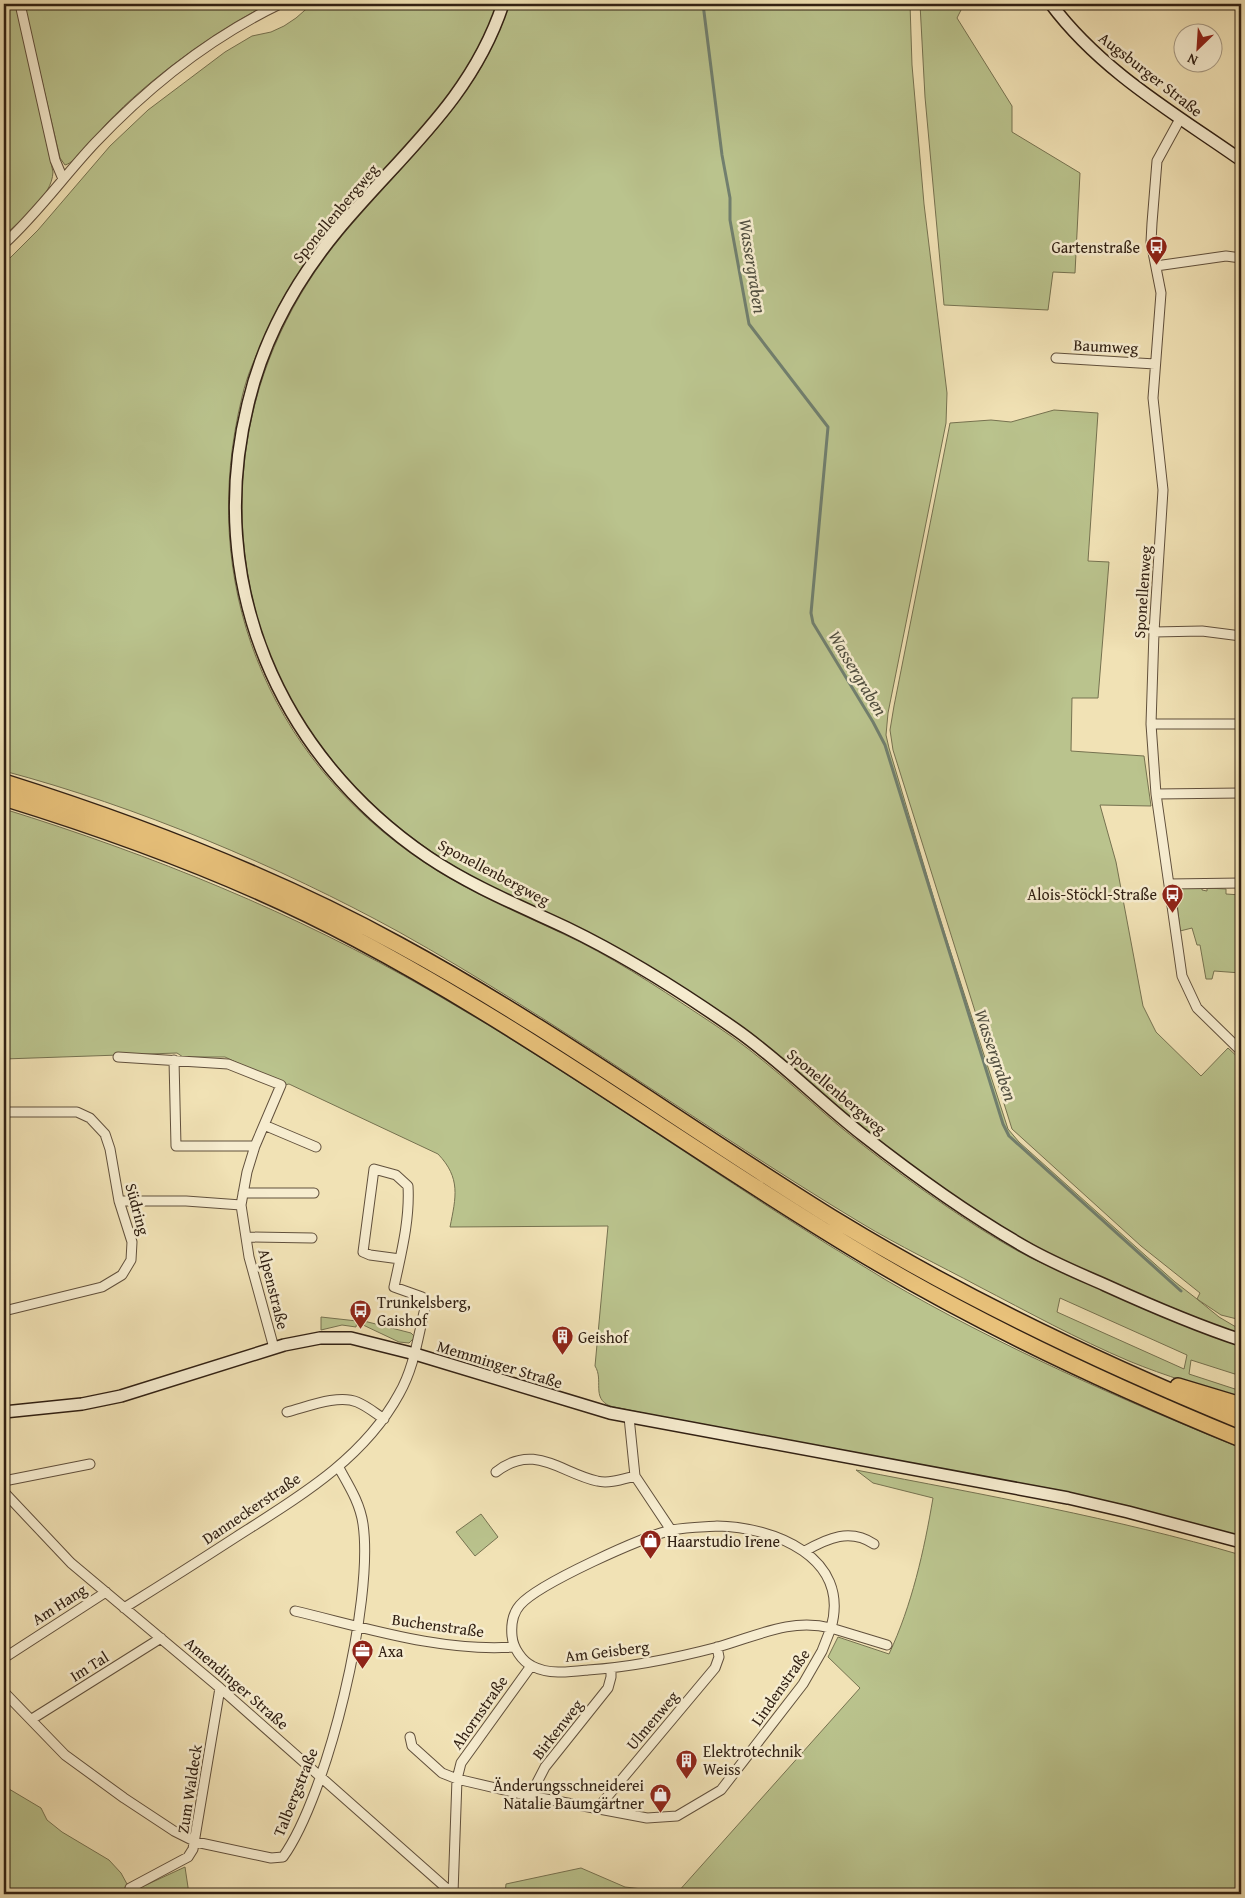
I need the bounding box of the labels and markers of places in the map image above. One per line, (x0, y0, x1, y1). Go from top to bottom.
place label: Gartenstraße (1051, 235, 1140, 259)
bus stop icon: Gartenstraße (1144, 235, 1168, 266)
place label: Alois-Stöckl-Straße (1027, 882, 1157, 906)
bus stop icon: Alois-Stöckl-Straße (1161, 882, 1185, 913)
place label: Trunkelsberg, Gaishof (377, 1290, 471, 1332)
bus stop icon: Trunkelsberg, Gaishof (349, 1299, 373, 1330)
building icon: Geishof (550, 1325, 574, 1356)
place label: Geishof (578, 1325, 630, 1349)
shop icon: Haarstudio Irene (639, 1529, 663, 1560)
place label: Haarstudio Irene (667, 1529, 780, 1553)
office icon: Axa (350, 1639, 374, 1670)
place label: Axa (378, 1639, 404, 1663)
place label: Elektrotechnik Weiss (703, 1739, 803, 1781)
building icon: Elektrotechnik Weiss (675, 1748, 699, 1779)
place label: Änderungsschneiderei Natalie Baumgärtner (493, 1773, 645, 1815)
shop icon: Änderungsschneiderei Natalie Baumgärtner (648, 1782, 672, 1813)

